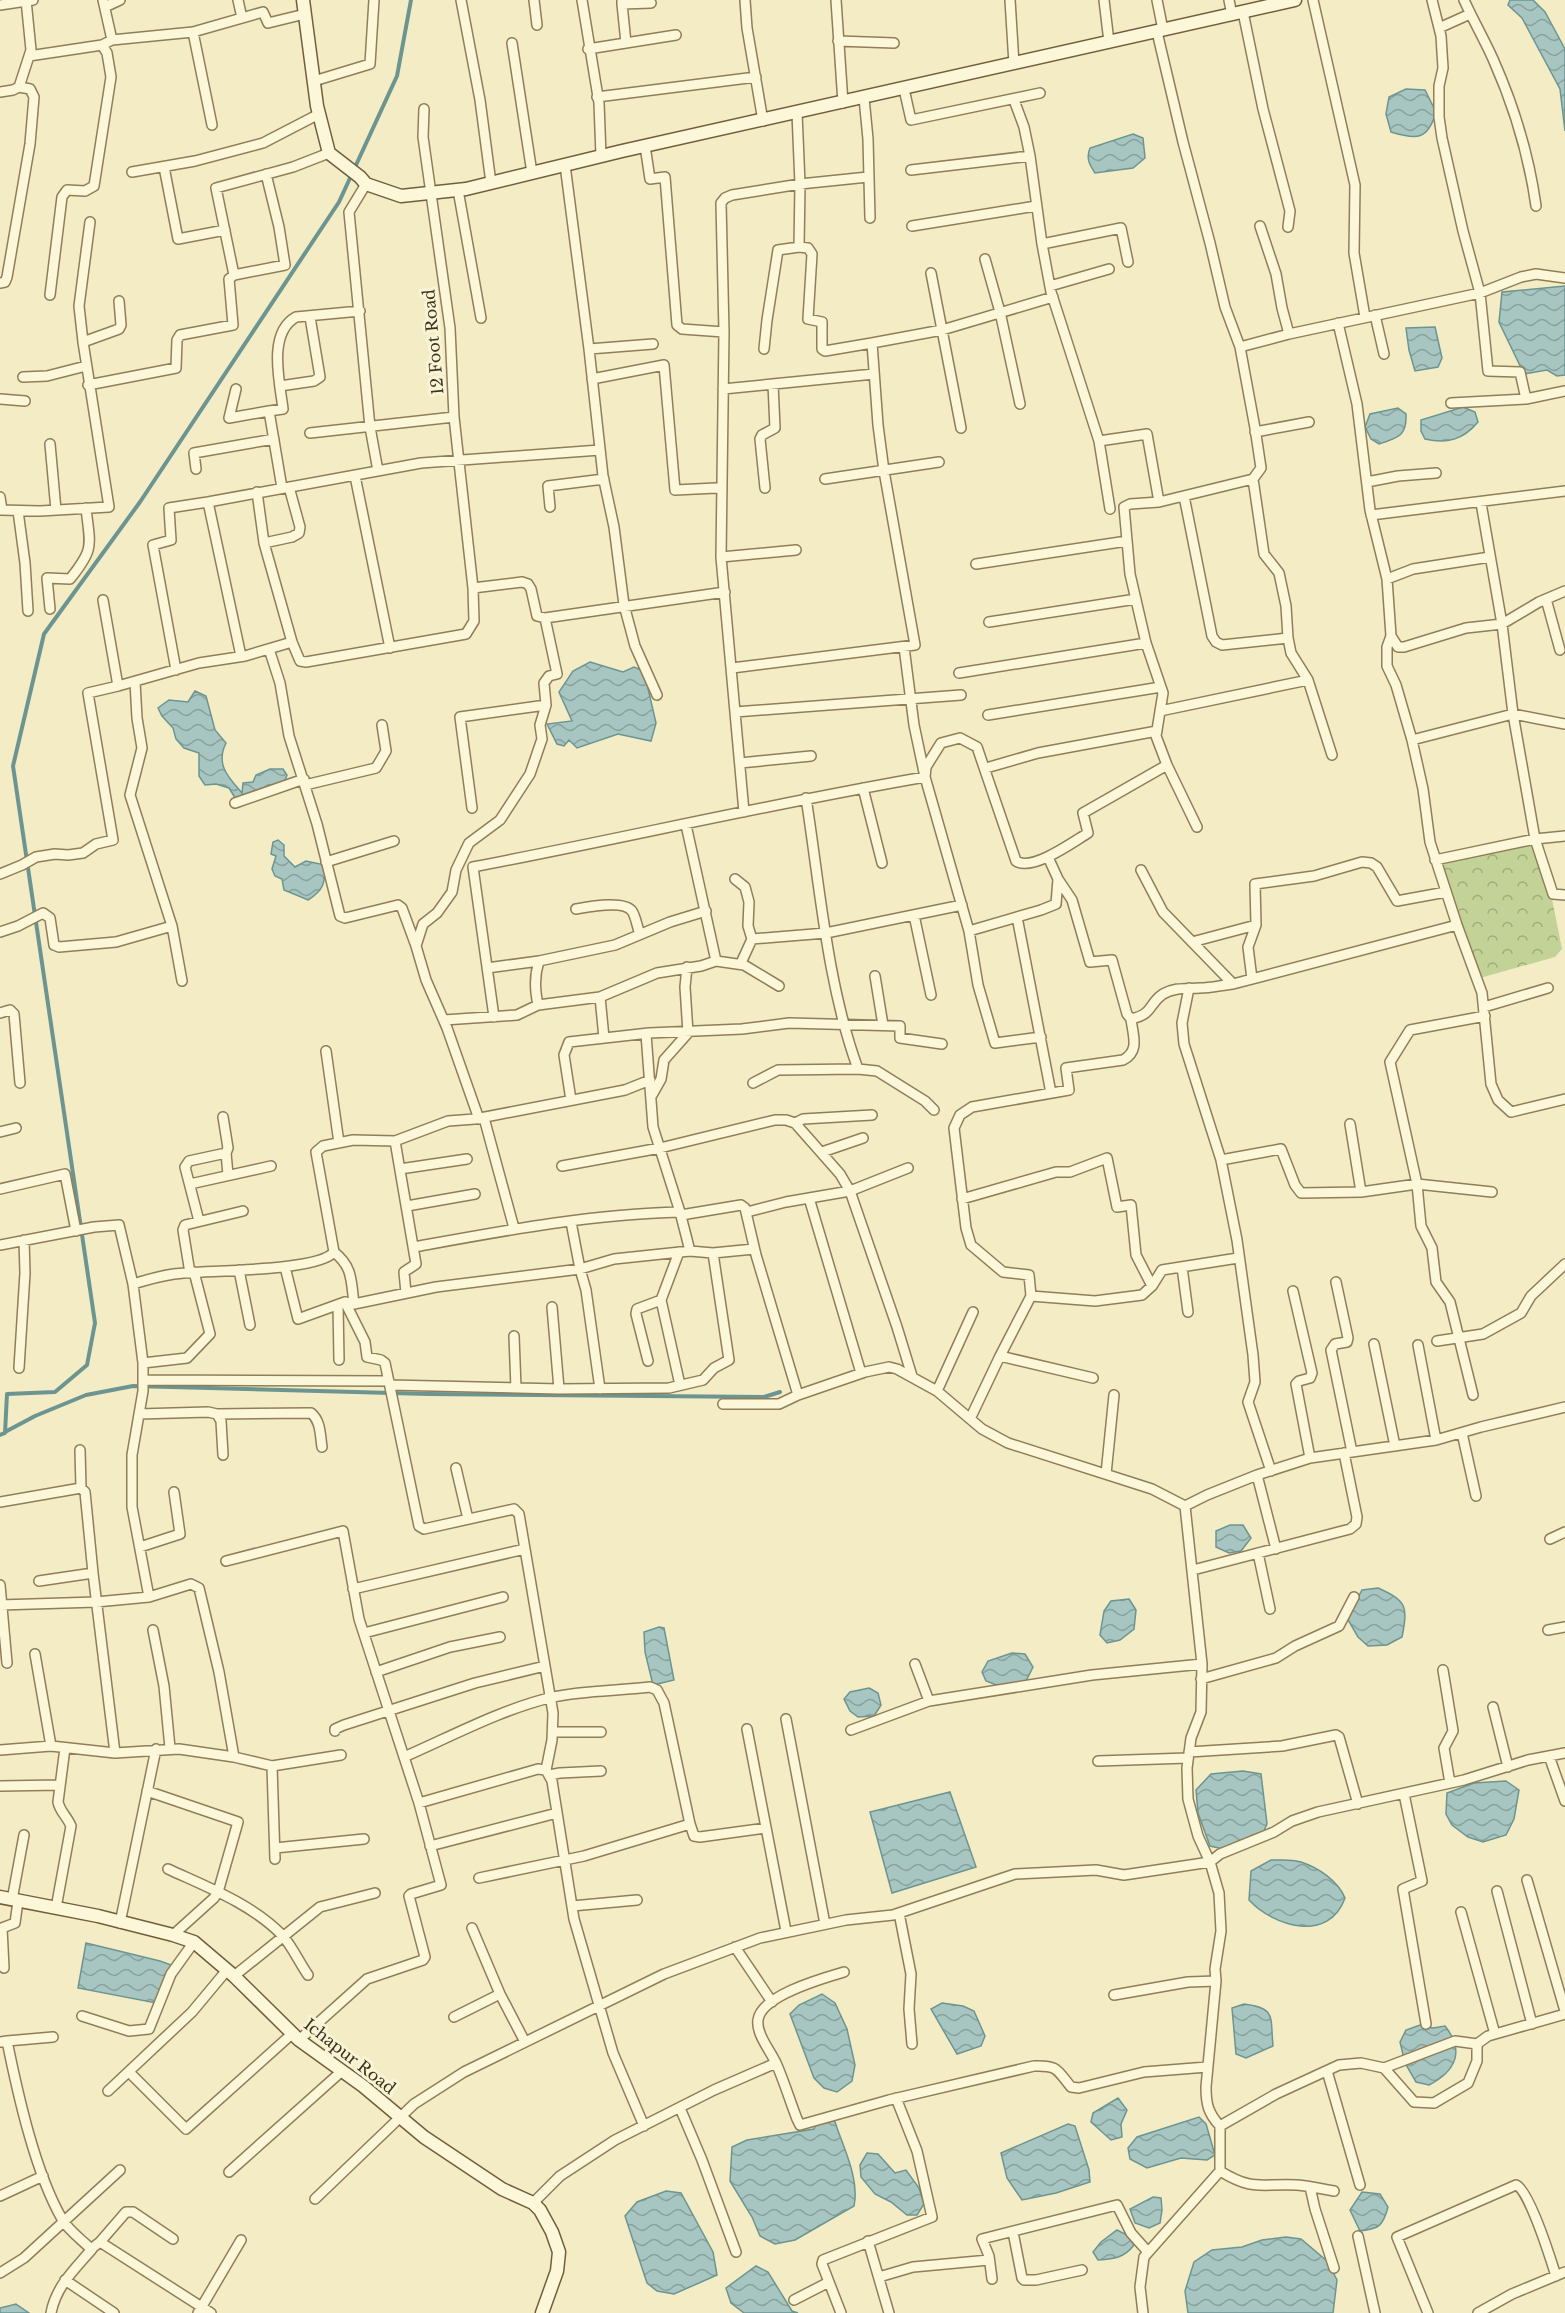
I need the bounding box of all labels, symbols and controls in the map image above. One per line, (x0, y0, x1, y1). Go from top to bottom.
street label: 12 Foot Road (418, 288, 448, 396)
street label: Ichapur Road (300, 2014, 400, 2098)

